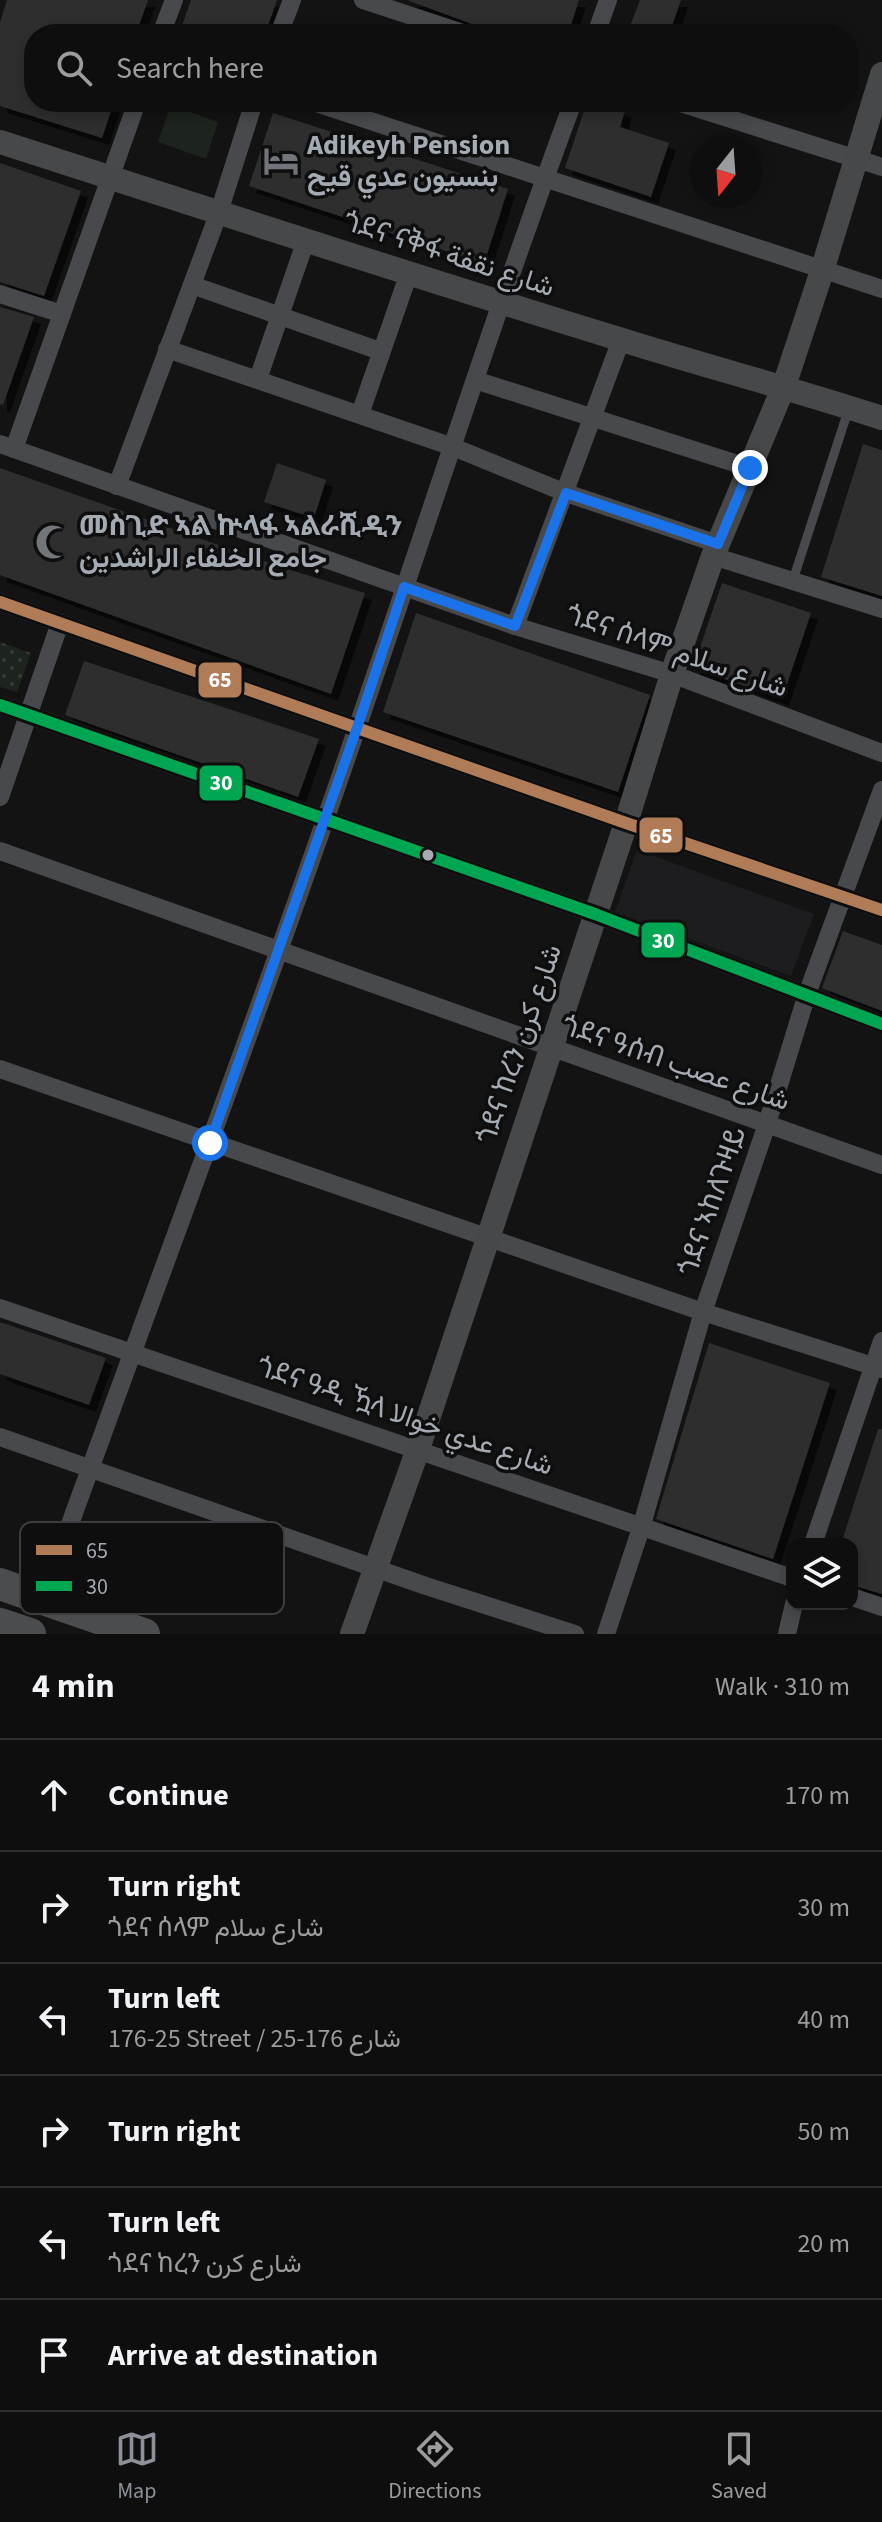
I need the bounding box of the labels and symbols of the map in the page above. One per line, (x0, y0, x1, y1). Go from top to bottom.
place label: Adikeyh Pension بنسيون عدي قيح (306, 125, 510, 200)
north arrow (690, 136, 762, 208)
hotel icon: Adikeyh Pension بنسيون عدي قيح (262, 142, 300, 180)
street label: ጎደና ናቅፋ شارع نقفة (338, 201, 560, 307)
route end (732, 450, 768, 486)
place label: መስጊድ ኣል ኵላፋ ኣልራሺዲን جامع الخلفاء الراشدين (79, 506, 403, 578)
mosque icon: መስጊድ ኣል ኵላፋ ኣልራሺዲን جامع الخلفاء الراشدين (34, 523, 72, 561)
street label: ጎደና ሰላም شارع سلام (561, 594, 793, 708)
line badge: 65 (197, 661, 243, 699)
text: 65 (208, 664, 232, 696)
line badge: 30 (198, 764, 244, 802)
text: 30 (209, 767, 233, 799)
line badge: 65 (638, 816, 684, 854)
text: 65 (649, 820, 673, 852)
unlabelled marker (420, 847, 436, 863)
line badge: 30 (640, 921, 686, 959)
text: 30 (651, 925, 675, 957)
street label: ጎደና ከረን شارع كرن (466, 939, 572, 1149)
street label: ጎደና ዓሰብ شارع عصب (557, 1005, 795, 1121)
street label: ጎደና ኣከለጉዛይ (668, 1121, 756, 1281)
route start (192, 1125, 228, 1161)
street label: ጎደና ዓዲ ዃላ شارع عدي خوالا (251, 1346, 559, 1487)
legend (20, 1522, 284, 1614)
text: 65 (86, 1535, 108, 1567)
text: 30 (86, 1571, 108, 1603)

